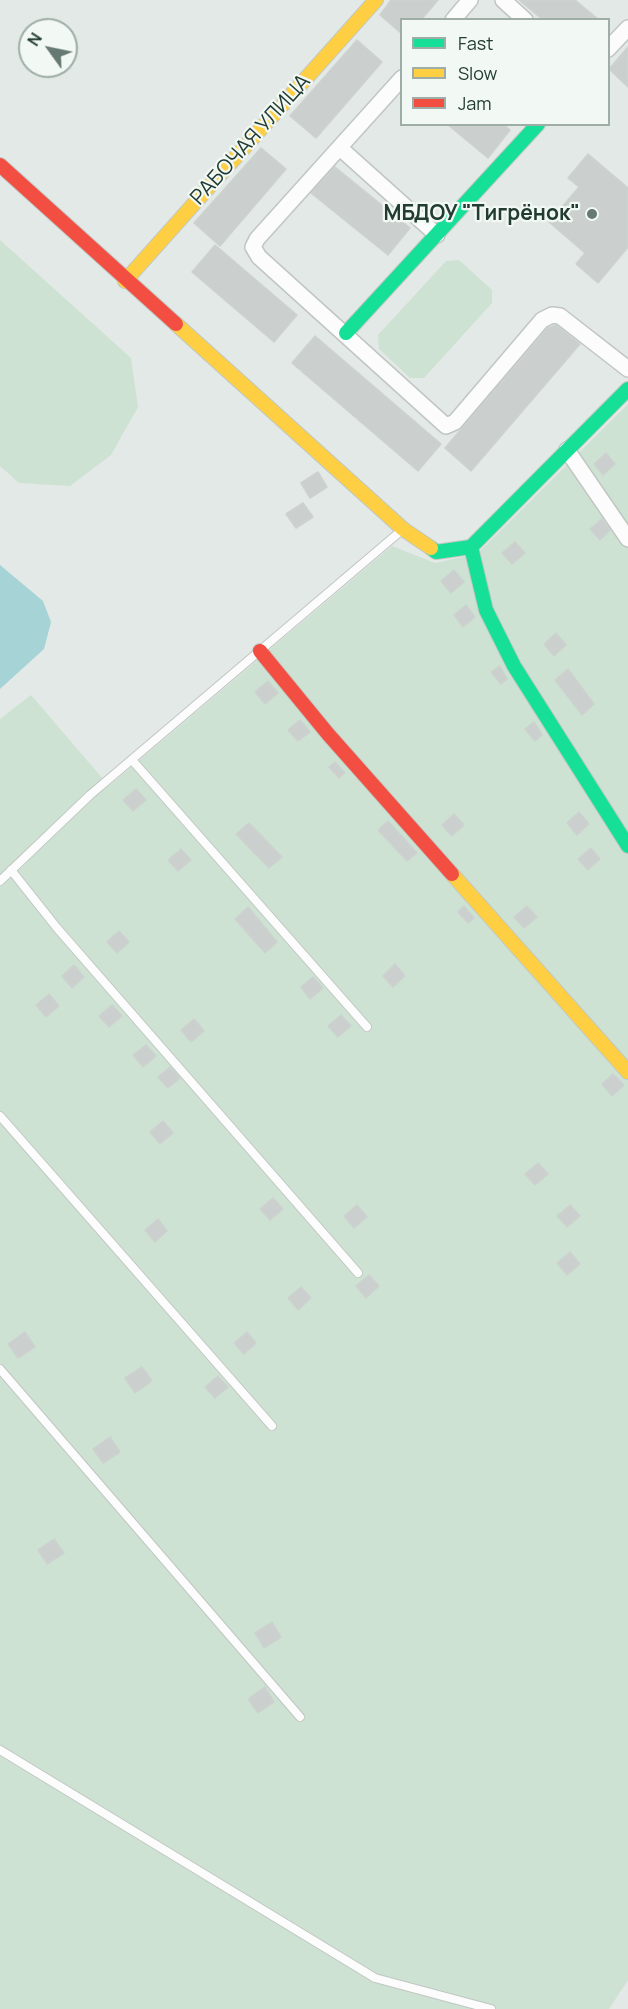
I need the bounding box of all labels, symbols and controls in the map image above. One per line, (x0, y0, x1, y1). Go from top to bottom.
north arrow (18, 18, 78, 78)
legend (400, 18, 610, 126)
text: N (22, 28, 47, 50)
text: Fast (458, 31, 493, 55)
text: Slow (458, 61, 497, 85)
street label: РАБОЧАЯ УЛИЦА (186, 70, 316, 210)
text: Jam (458, 91, 492, 115)
place label: МБДОУ "Тигрёнок" (384, 201, 580, 227)
marker: МБДОУ "Тигрёнок" (585, 207, 599, 221)

